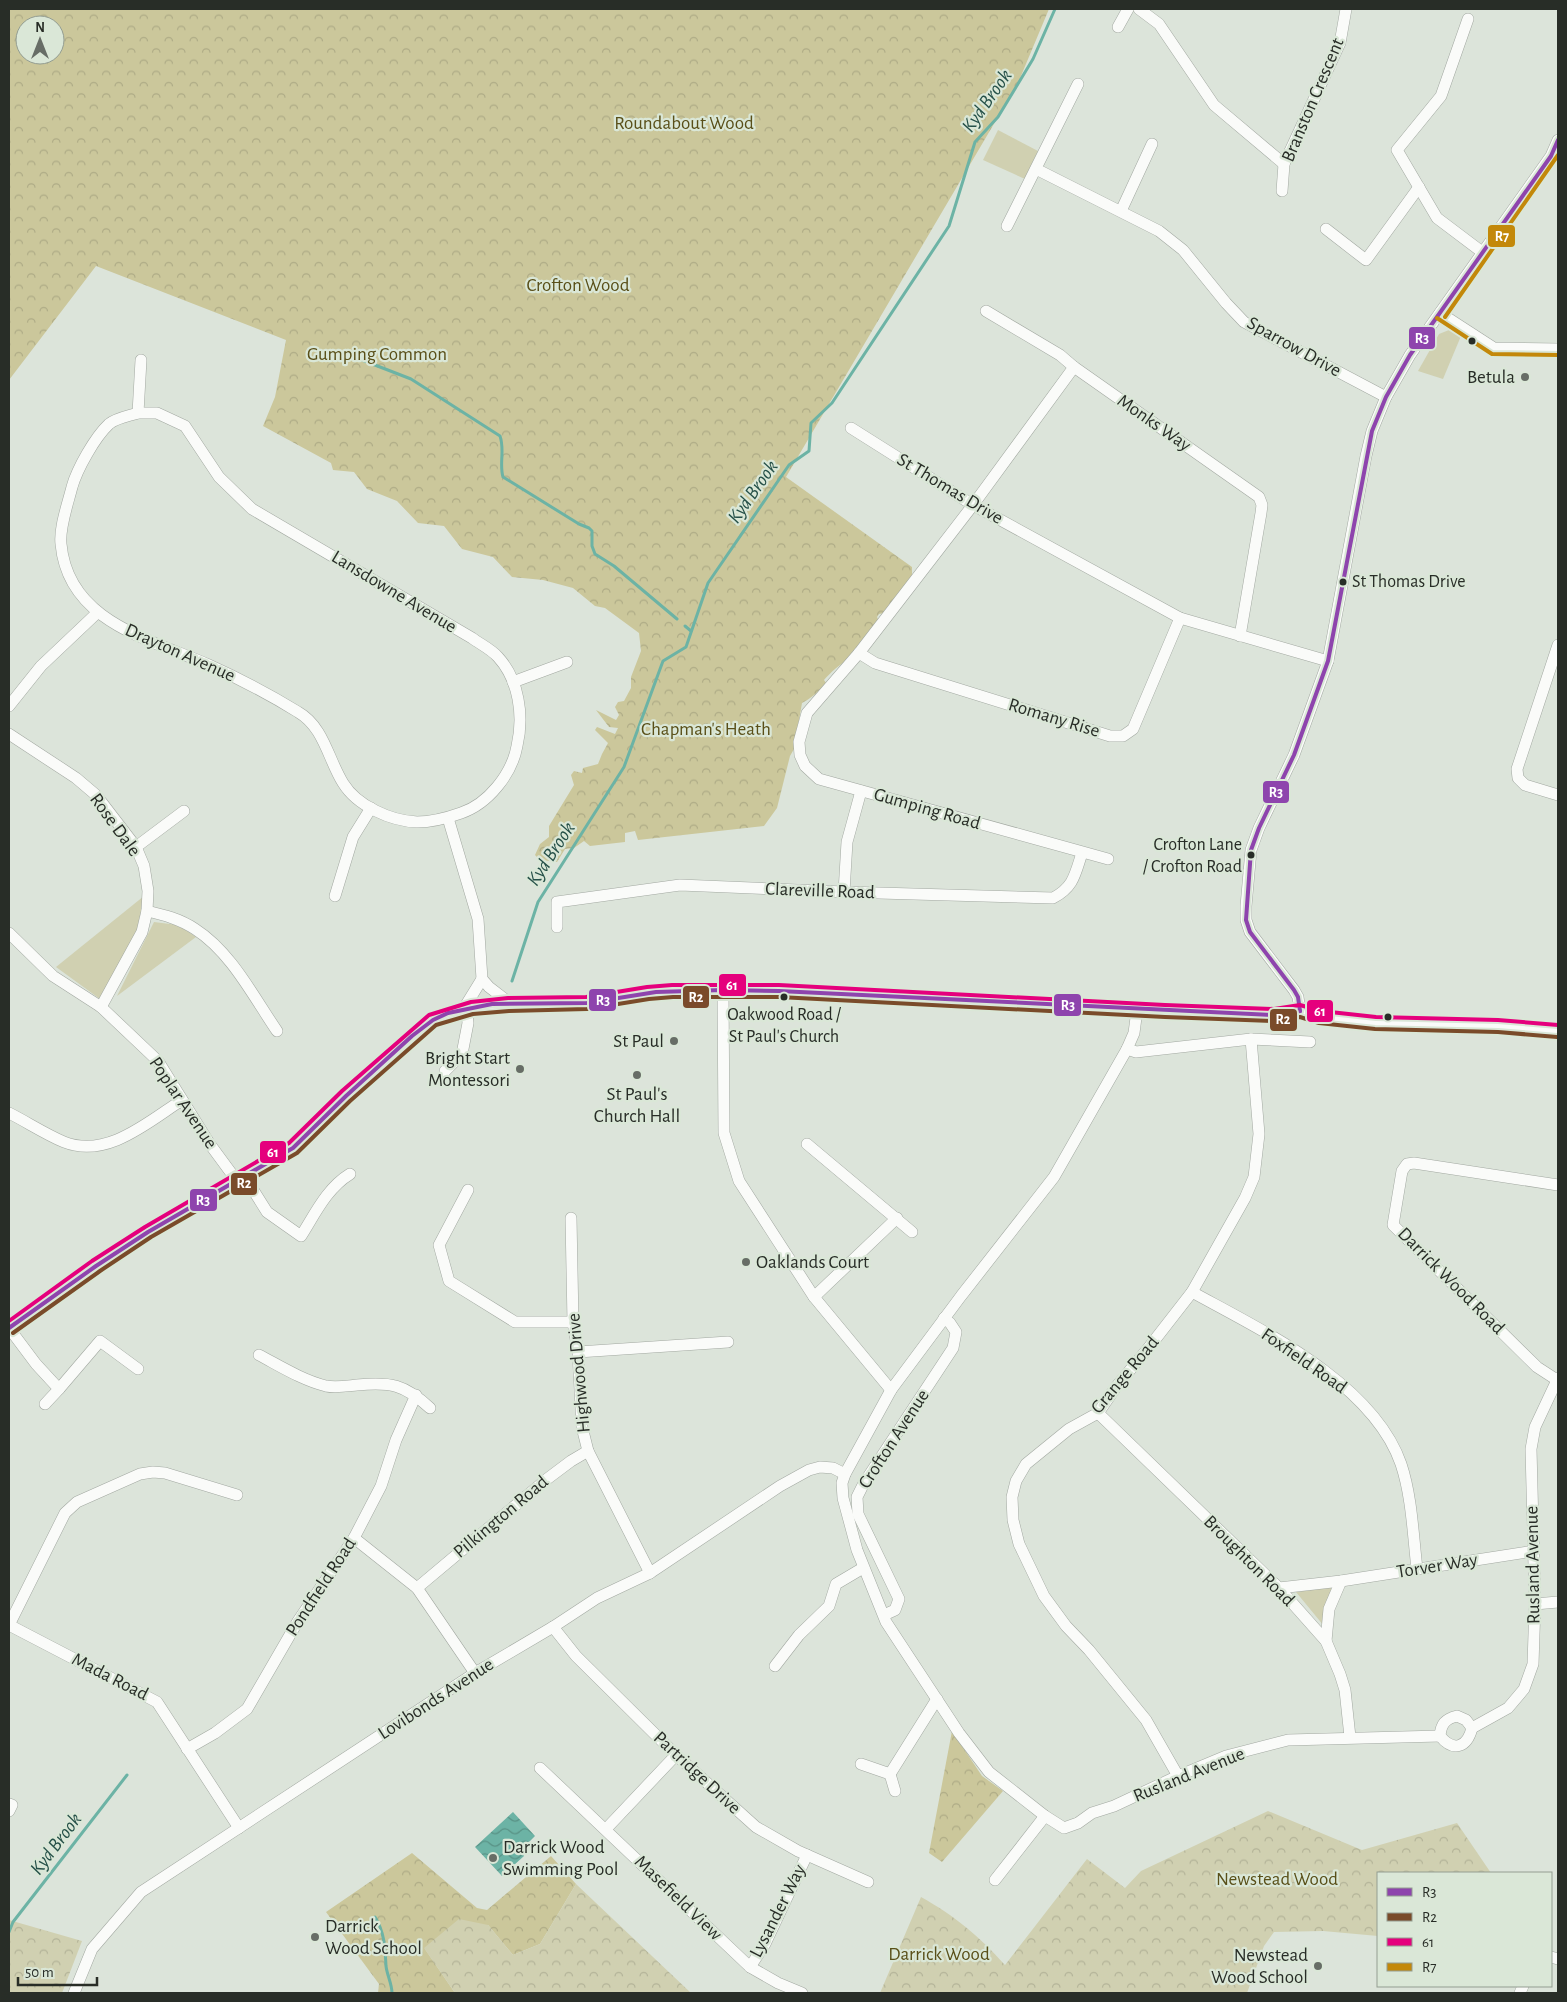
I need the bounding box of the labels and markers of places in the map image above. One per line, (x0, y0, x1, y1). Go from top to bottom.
unlabelled marker (1467, 336, 1477, 346)
place label: Betula (1467, 368, 1515, 387)
marker: Betula (1519, 371, 1531, 383)
place label: St Thomas Drive (1352, 573, 1466, 591)
marker: St Thomas Drive (1338, 577, 1348, 587)
place label: Crofton Lane / Crofton Road (1143, 836, 1242, 876)
marker: Crofton Lane / Crofton Road (1246, 850, 1256, 860)
marker: Oakwood Road / St Paul's Church (779, 992, 789, 1002)
place label: Oakwood Road / St Paul's Church (727, 1006, 842, 1046)
unlabelled marker (1383, 1012, 1393, 1022)
place label: St Paul (613, 1032, 664, 1051)
marker: St Paul (668, 1035, 680, 1047)
place label: Bright Start Montessori (425, 1049, 510, 1090)
marker: Bright Start Montessori (514, 1063, 526, 1075)
marker: St Paul's Church Hall (631, 1069, 643, 1081)
place label: St Paul's Church Hall (594, 1085, 680, 1126)
place label: Oaklands Court (756, 1253, 869, 1272)
marker: Oaklands Court (740, 1256, 752, 1268)
place label: Darrick Wood Swimming Pool (503, 1838, 618, 1879)
marker: Darrick Wood Swimming Pool (487, 1852, 499, 1864)
place label: Darrick Wood School (325, 1917, 422, 1958)
marker: Darrick Wood School (309, 1931, 321, 1943)
place label: Newstead Wood School (1211, 1946, 1308, 1987)
marker: Newstead Wood School (1312, 1960, 1324, 1972)

